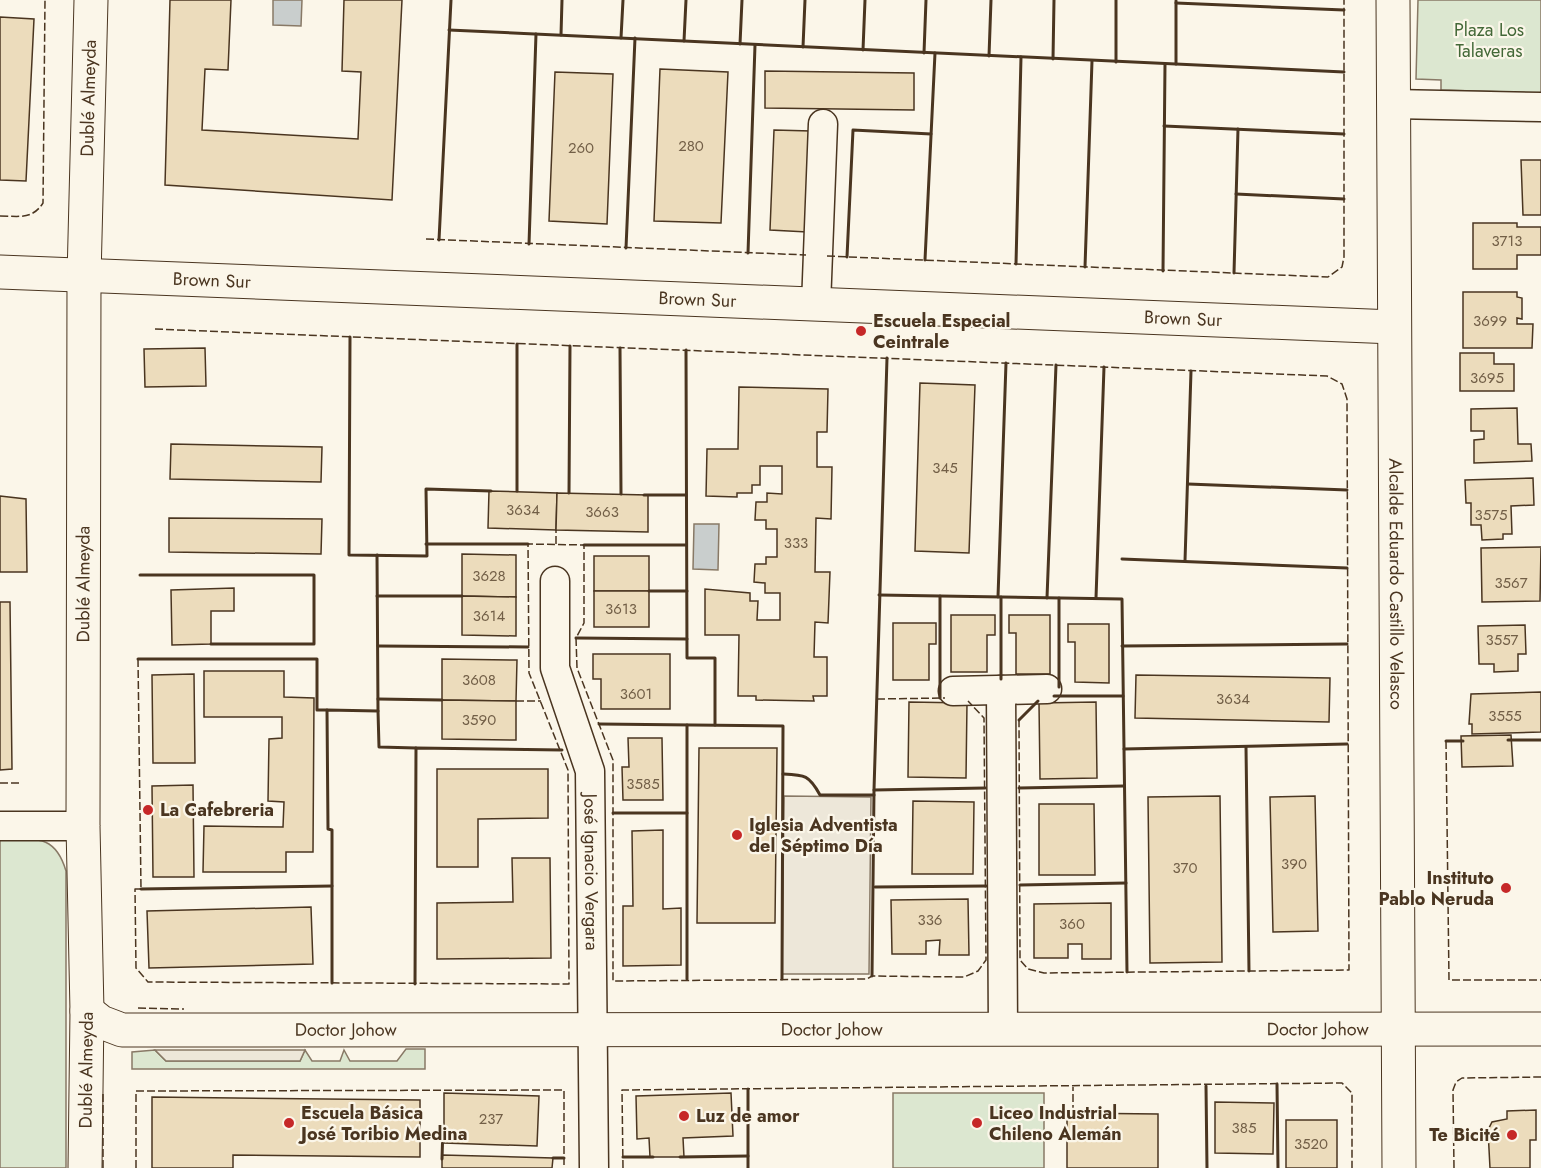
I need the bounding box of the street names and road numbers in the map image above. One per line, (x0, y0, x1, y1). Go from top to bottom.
street label: Dublé Almeyda (74, 39, 103, 157)
street label: Brown Sur (172, 266, 252, 295)
street label: Brown Sur (658, 285, 738, 314)
street label: Brown Sur (1144, 304, 1223, 333)
street label: Alcalde Eduardo Castillo Velasco (1382, 458, 1410, 710)
street label: Dublé Almeyda (70, 526, 97, 642)
street label: José Ignacio Vergara (577, 792, 605, 951)
street label: Dublé Almeyda (73, 1011, 100, 1129)
street label: Doctor Johow (781, 1016, 883, 1043)
street label: Doctor Johow (1267, 1016, 1369, 1042)
street label: Doctor Johow (295, 1017, 397, 1043)

